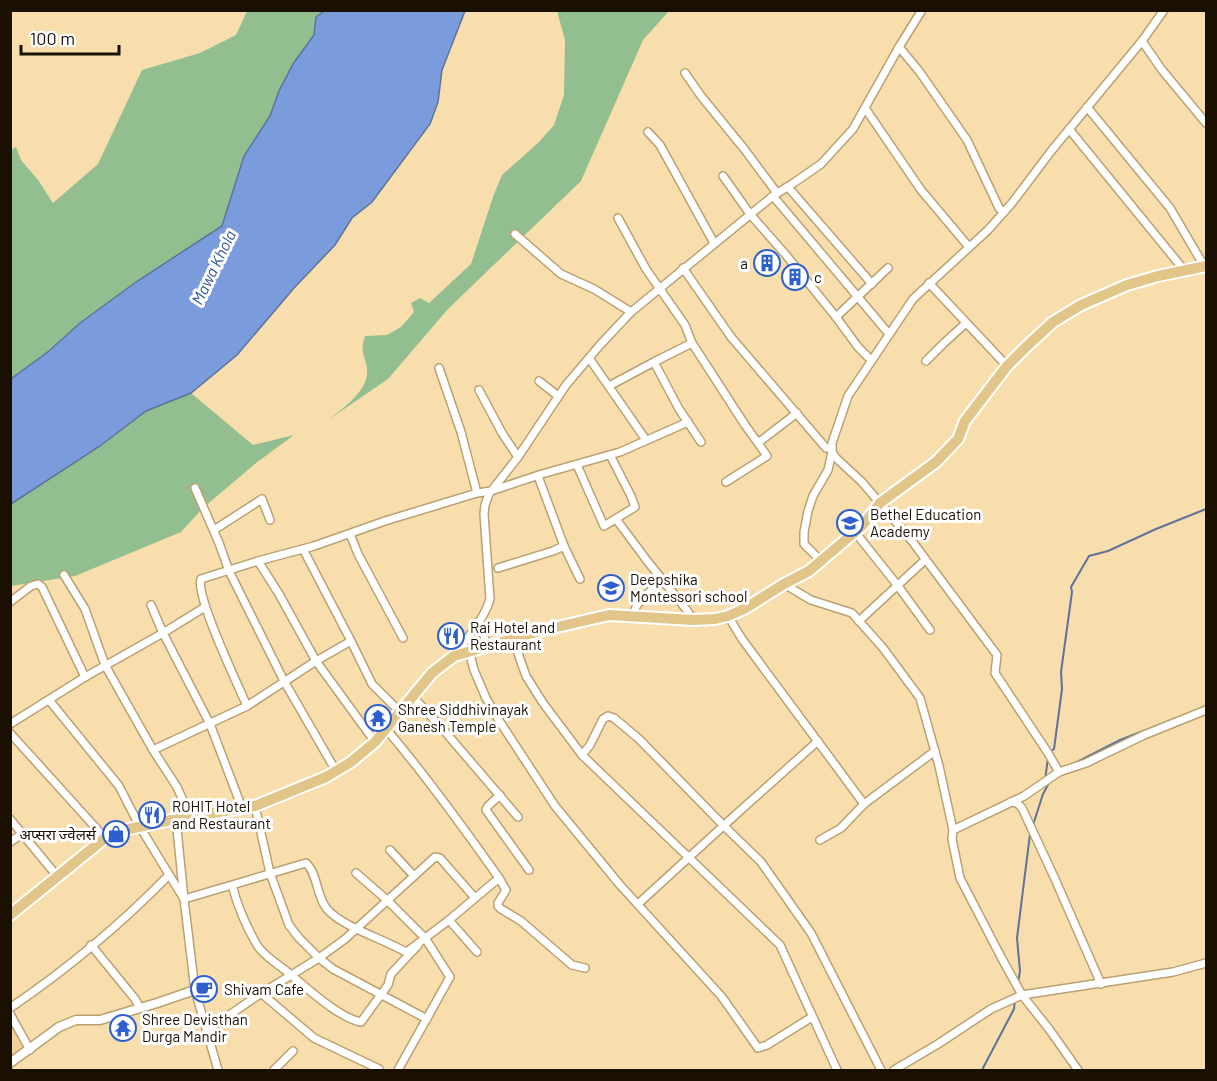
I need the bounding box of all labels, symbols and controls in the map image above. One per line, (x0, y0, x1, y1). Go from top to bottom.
scale bar (21, 18, 118, 56)
text: 100 m (30, 27, 75, 49)
water label: Mawa Khola (187, 227, 239, 307)
building icon: a (752, 248, 782, 278)
place label: a (740, 254, 748, 272)
building icon: c (780, 262, 810, 292)
place label: c (814, 268, 822, 286)
place label: Bethel Education Academy (870, 505, 981, 540)
school or university icon: Bethel Education Academy (835, 508, 865, 538)
place label: Deepshika Montessori school (630, 570, 748, 605)
school or university icon: Deepshika Montessori school (596, 573, 626, 603)
place label: Rai Hotel and Restaurant (470, 618, 555, 653)
restaurant icon: Rai Hotel and Restaurant (436, 621, 466, 651)
place label: Shree Siddhivinayak Ganesh Temple (398, 700, 529, 735)
temple icon: Shree Siddhivinayak Ganesh Temple (363, 703, 393, 733)
place label: ROHIT Hotel and Restaurant (172, 797, 271, 832)
restaurant icon: ROHIT Hotel and Restaurant (137, 800, 167, 830)
shop icon: अप्सरा ज्वेलर्स (101, 819, 131, 849)
place label: अप्सरा ज्वेलर्स (19, 825, 97, 843)
cafe icon: Shivam Cafe (189, 974, 219, 1004)
place label: Shivam Cafe (224, 980, 304, 998)
place label: Shree Devisthan Durga Mandir (142, 1010, 248, 1045)
temple icon: Shree Devisthan Durga Mandir (108, 1013, 138, 1043)

